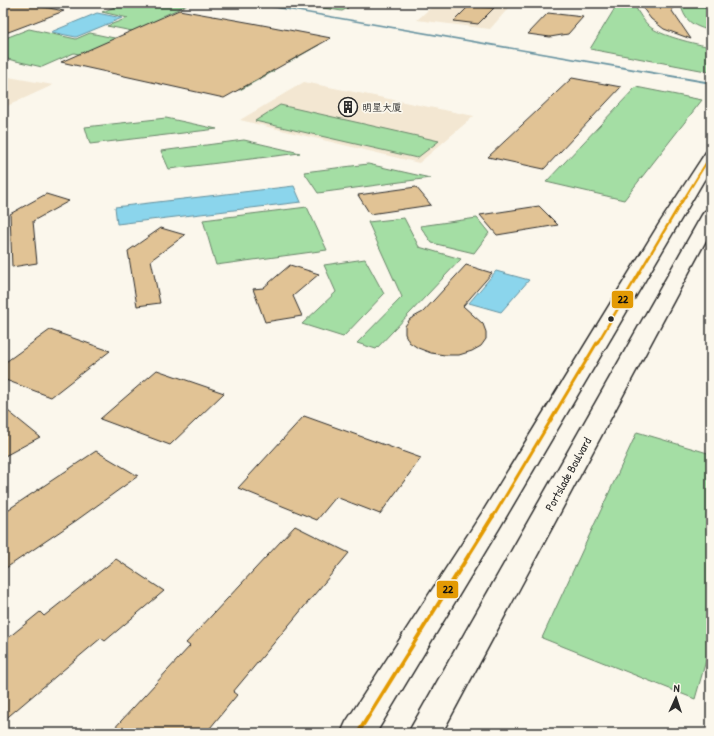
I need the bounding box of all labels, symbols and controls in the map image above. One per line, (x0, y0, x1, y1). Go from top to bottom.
building icon: 明星大厦 (337, 96, 359, 118)
place label: 明星大厦 (362, 101, 402, 114)
line badge: 22 (611, 290, 634, 309)
text: 22 (618, 292, 629, 306)
unlabelled marker (606, 314, 616, 324)
street label: Portslade Boulvard (541, 434, 595, 514)
line badge: 22 (436, 580, 459, 599)
text: 22 (443, 582, 454, 596)
north arrow (656, 678, 696, 718)
text: N (673, 681, 680, 695)

